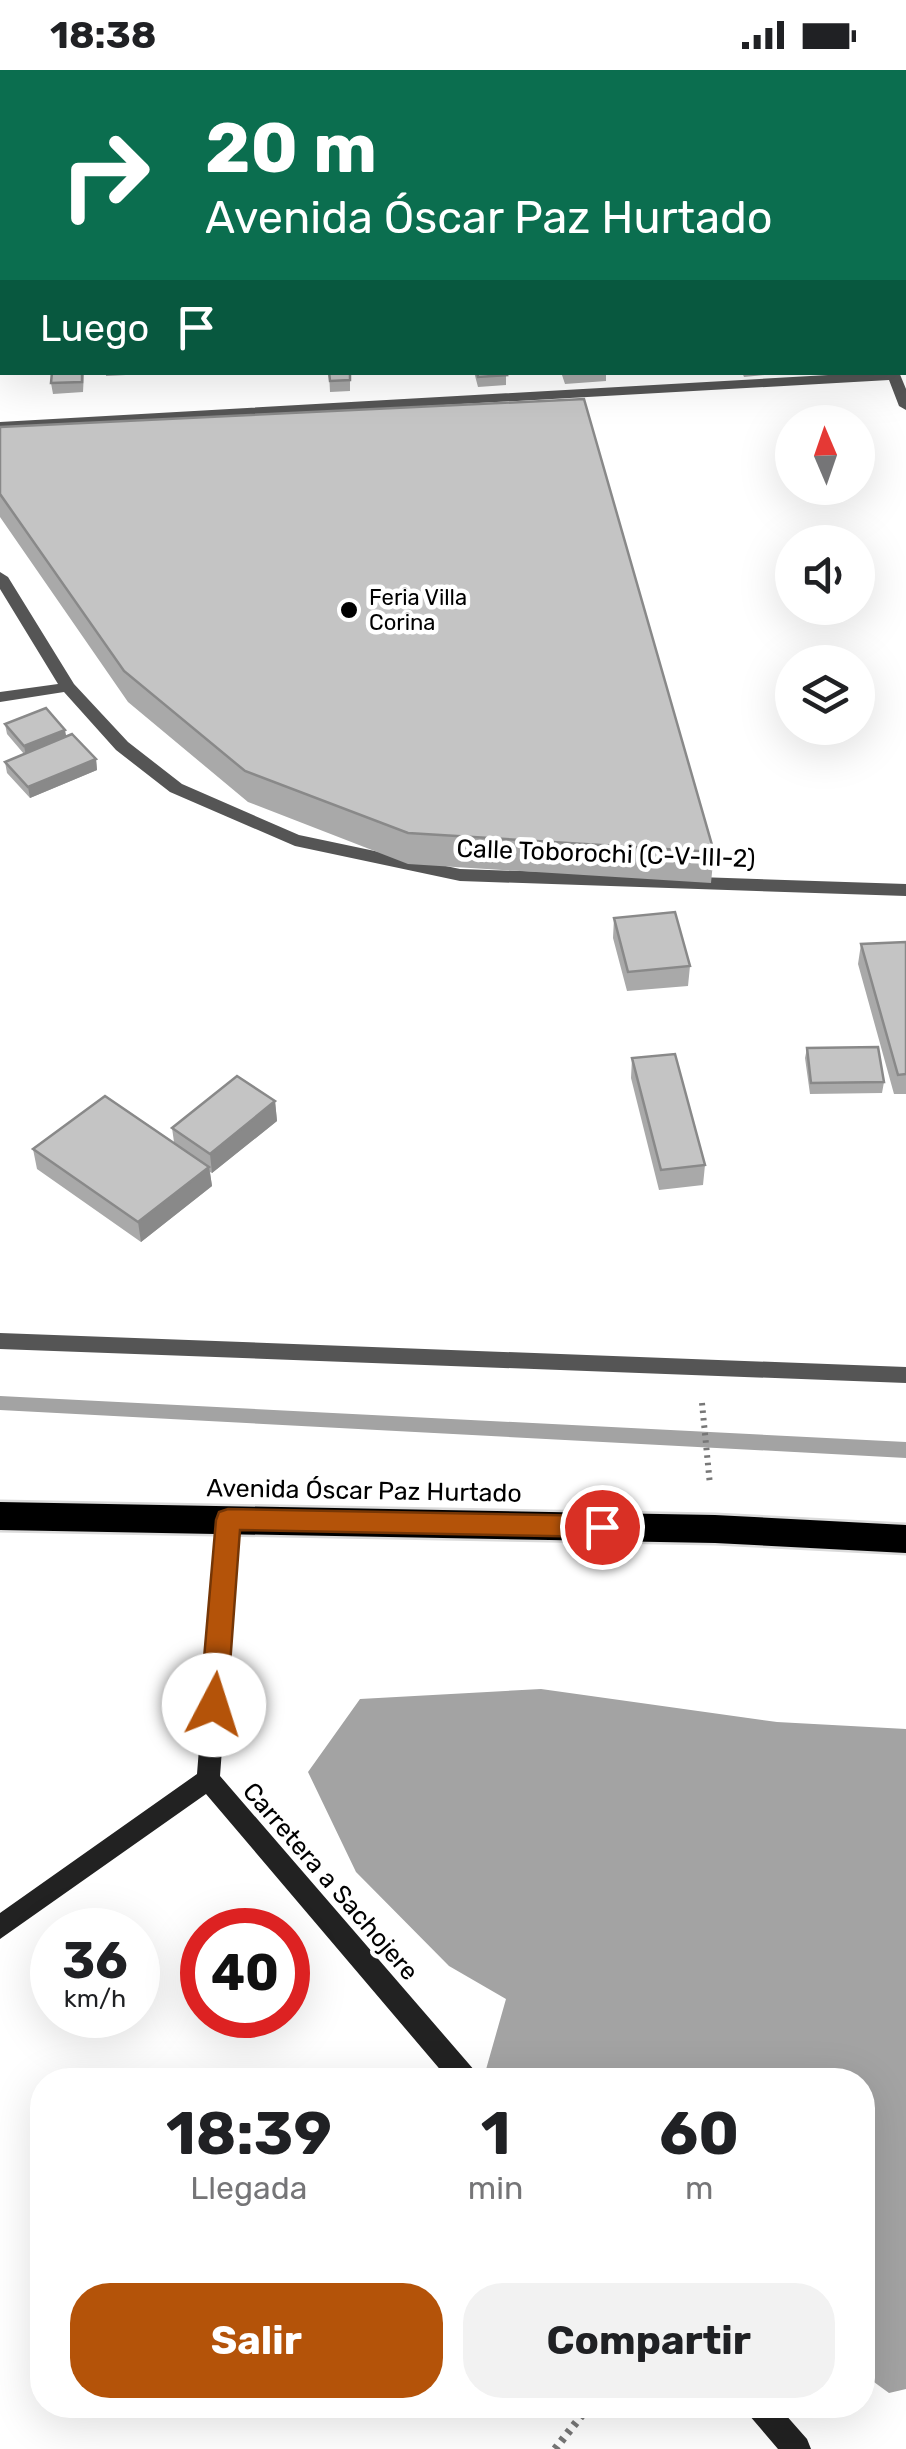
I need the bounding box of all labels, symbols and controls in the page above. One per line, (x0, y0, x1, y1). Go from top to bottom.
text: 18:38 (50, 12, 156, 58)
text: 20 m (205, 107, 377, 190)
icon: right (40, 110, 170, 240)
text: Avenida Óscar Paz Hurtado (205, 191, 773, 244)
icon: arrive (169, 300, 224, 355)
text: Luego (40, 305, 149, 351)
north arrow (775, 405, 875, 505)
map controls (775, 405, 875, 745)
button: sound (775, 525, 875, 625)
place label: Feria Villa Corina (369, 584, 467, 636)
marker: Feria Villa Corina (338, 599, 360, 621)
button: layers (775, 645, 875, 745)
street label: Calle Toborochi (C-V-III-2) (456, 834, 756, 873)
street label: Avenida Óscar Paz Hurtado (206, 1473, 522, 1508)
pin (560, 1485, 645, 1570)
icon: arrive (575, 1500, 630, 1555)
position arrow (162, 1653, 266, 1757)
street label: Carretera a Sachojere (237, 1777, 424, 1986)
speed limit sign: 40 (180, 1908, 310, 2038)
text: 36 (62, 1931, 128, 1991)
text: km/h (64, 1984, 126, 2013)
text: 18:39 (166, 2098, 332, 2169)
text: 1 (481, 2098, 510, 2169)
text: 60 (659, 2098, 739, 2169)
text: Llegada (190, 2169, 307, 2207)
text: min (468, 2169, 523, 2207)
text: m (685, 2169, 713, 2207)
button: Salir (70, 2283, 443, 2398)
button: Compartir (463, 2283, 835, 2398)

